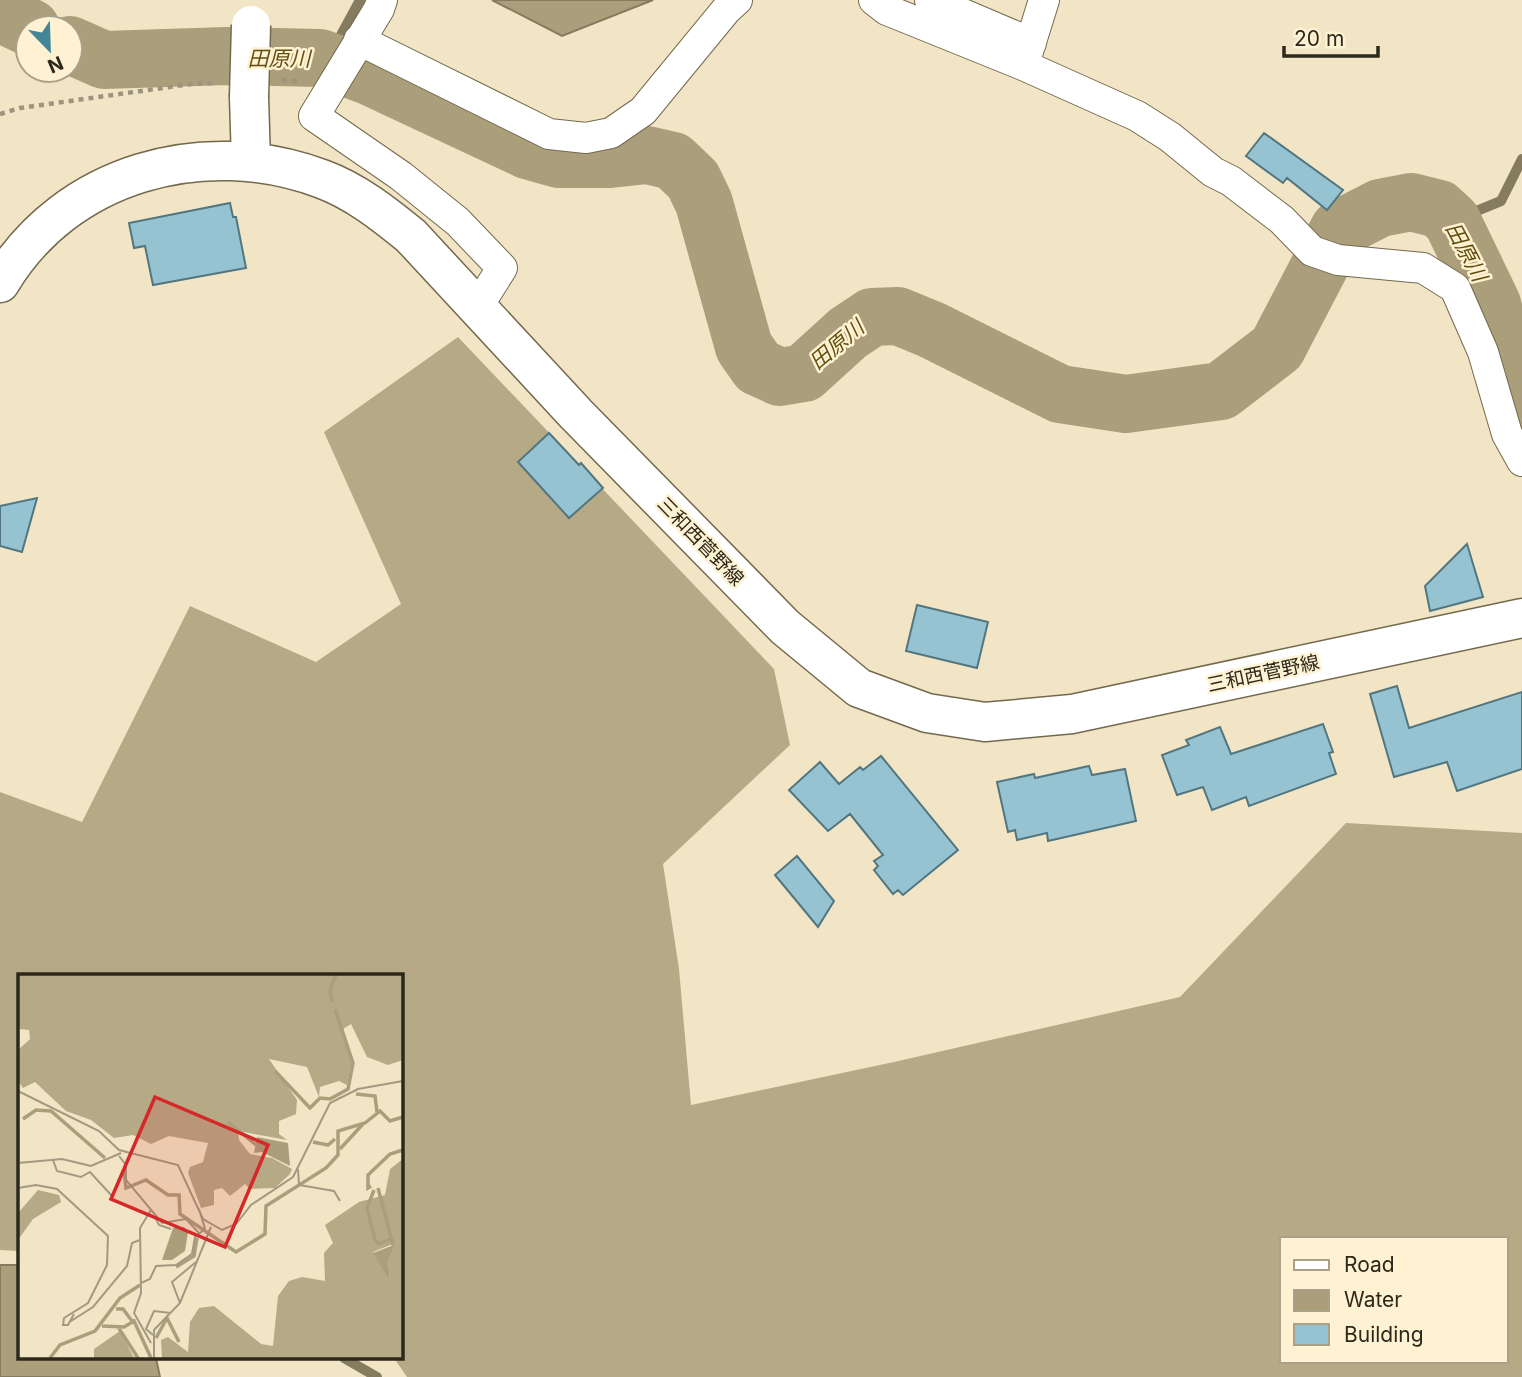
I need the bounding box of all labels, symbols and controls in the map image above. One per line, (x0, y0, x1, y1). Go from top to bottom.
north arrow (14, 14, 84, 84)
scale bar (1284, 14, 1378, 58)
text: 20 m (1294, 26, 1344, 51)
water label: 田原川 (248, 46, 312, 71)
text: N (44, 51, 67, 78)
water label: 田原川 (1441, 218, 1493, 287)
water label: 田原川 (805, 314, 870, 374)
street label: 三和西菅野線 (653, 492, 749, 590)
street label: 三和西菅野線 (1205, 650, 1321, 697)
inset map (18, 974, 402, 1360)
legend (1280, 1237, 1508, 1363)
text: Road (1344, 1252, 1395, 1277)
text: Water (1344, 1287, 1402, 1312)
text: Building (1344, 1322, 1424, 1347)

